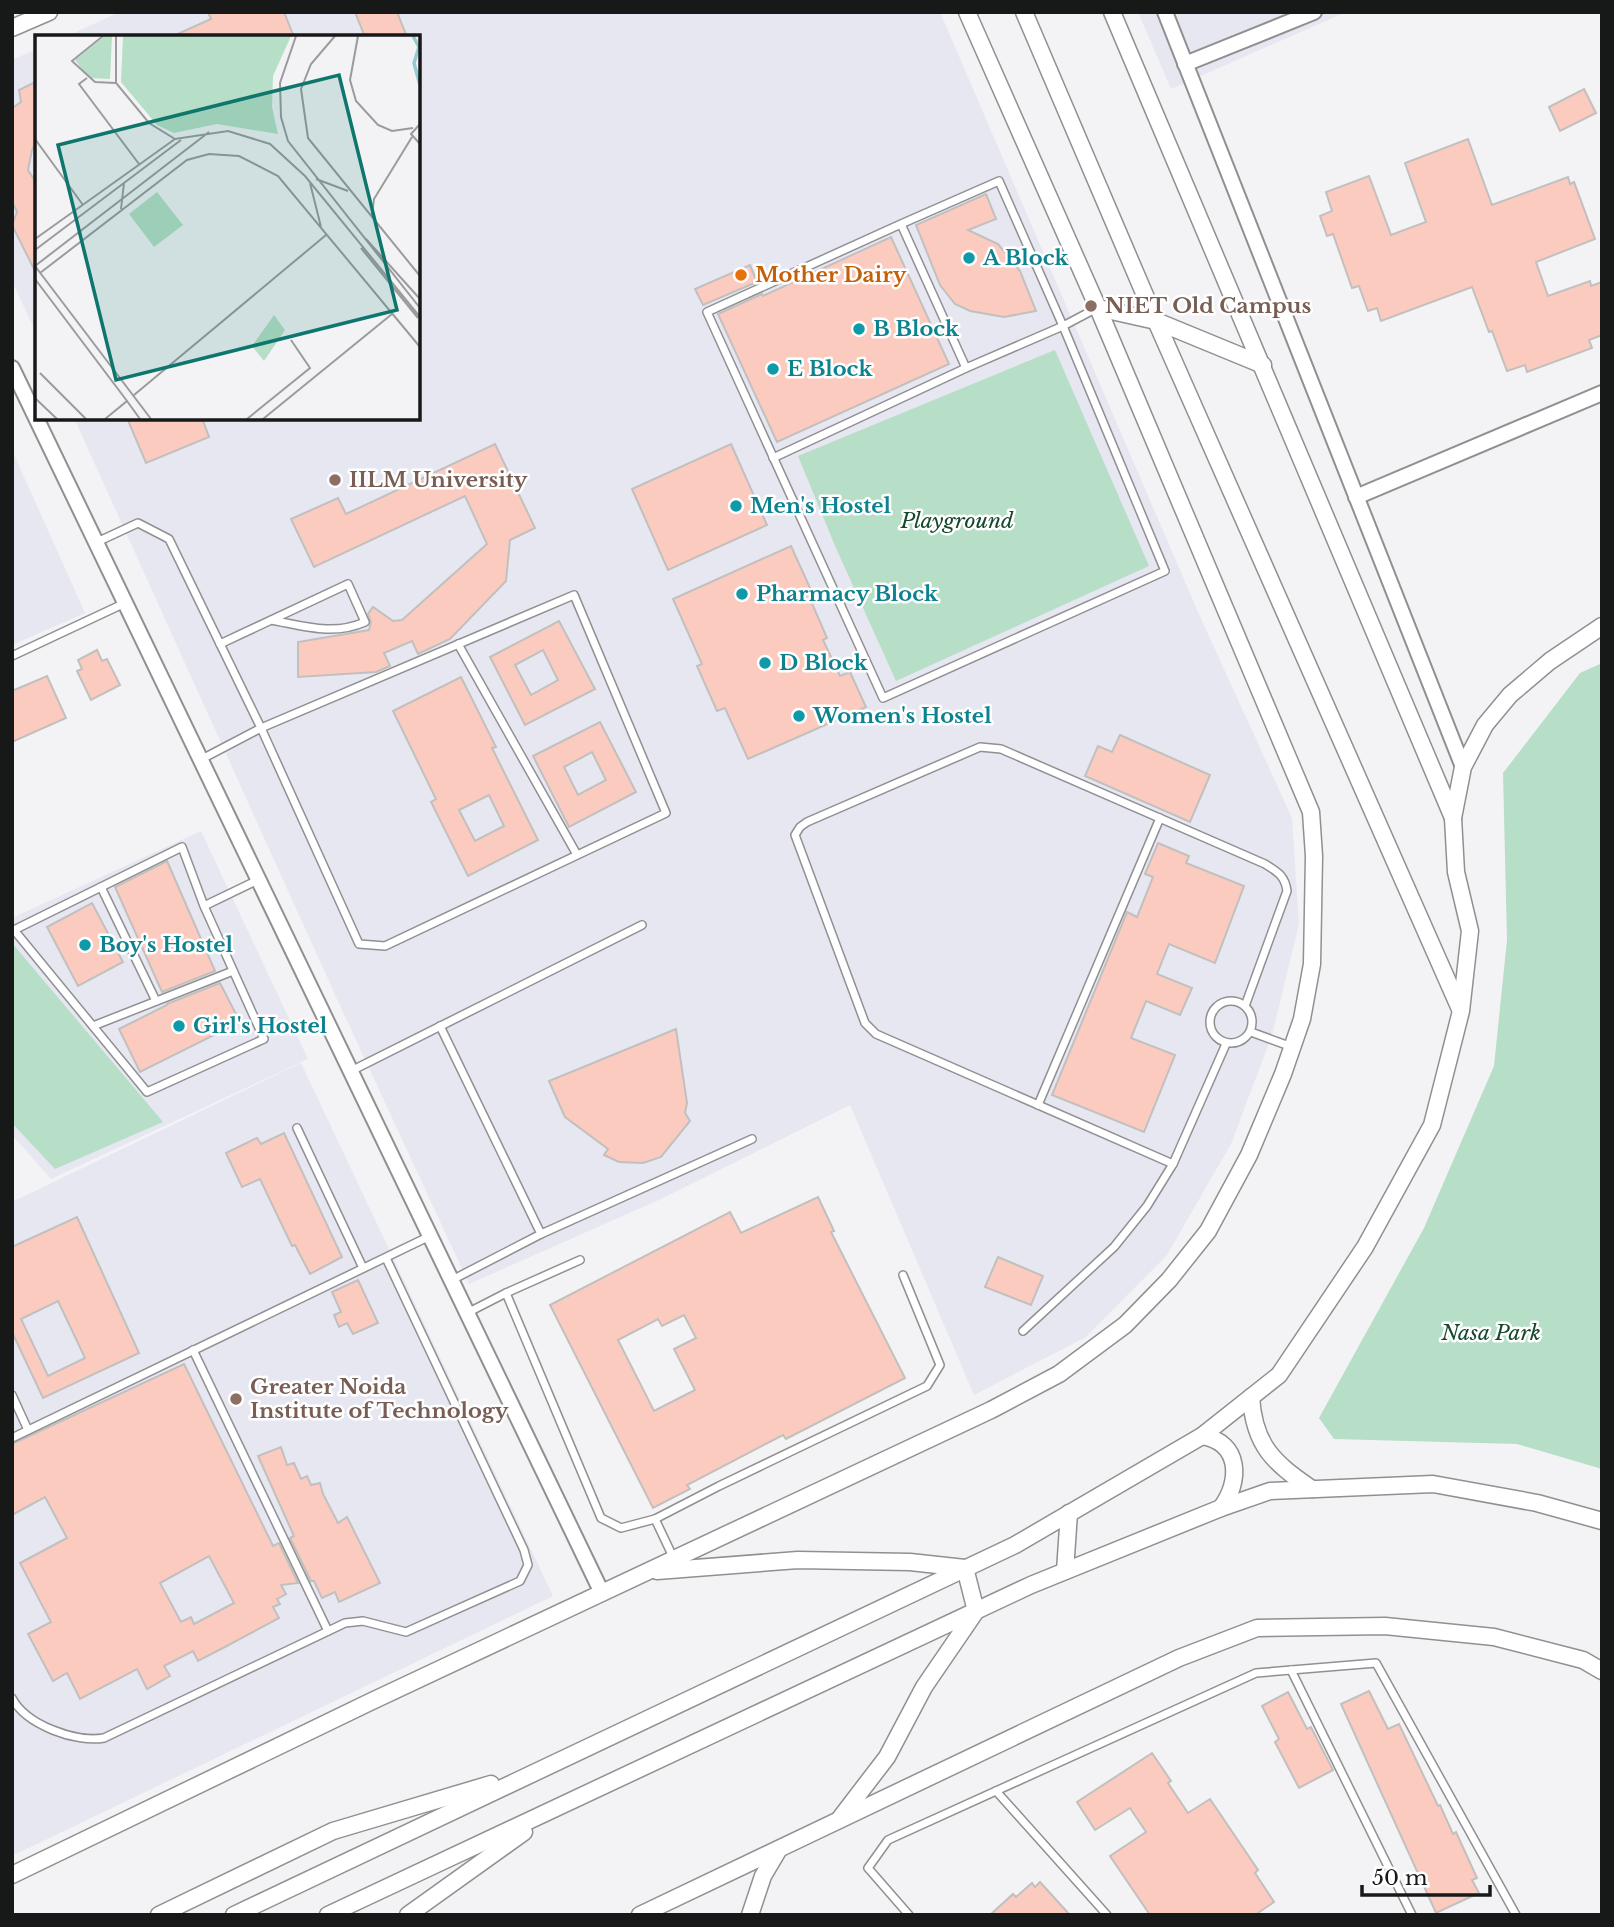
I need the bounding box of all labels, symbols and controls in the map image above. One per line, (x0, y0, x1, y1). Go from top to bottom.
inset map (35, 35, 420, 420)
place label: A Block (982, 245, 1069, 271)
marker: A Block (961, 250, 977, 266)
place label: Mother Dairy (755, 262, 907, 288)
marker: Mother Dairy (733, 267, 749, 283)
place label: NIET Old Campus (1105, 293, 1311, 319)
marker: NIET Old Campus (1083, 298, 1099, 314)
place label: B Block (873, 316, 960, 342)
marker: B Block (851, 321, 867, 337)
place label: E Block (787, 356, 873, 382)
marker: E Block (765, 361, 781, 377)
place label: IILM University (349, 467, 528, 493)
marker: IILM University (327, 472, 343, 488)
place label: Men's Hostel (750, 493, 891, 519)
marker: Men's Hostel (728, 498, 744, 514)
park label: Playground (899, 508, 1014, 534)
place label: Pharmacy Block (756, 581, 939, 607)
marker: Pharmacy Block (734, 586, 750, 602)
place label: D Block (779, 650, 869, 676)
marker: D Block (757, 655, 773, 671)
place label: Women's Hostel (812, 703, 992, 729)
marker: Women's Hostel (791, 708, 807, 724)
place label: Boy's Hostel (99, 932, 234, 958)
marker: Boy's Hostel (77, 937, 93, 953)
place label: Girl's Hostel (193, 1013, 328, 1039)
marker: Girl's Hostel (171, 1018, 187, 1034)
park label: Nasa Park (1440, 1320, 1541, 1346)
place label: Greater Noida Institute of Technology (250, 1374, 509, 1424)
marker: Greater Noida Institute of Technology (228, 1391, 244, 1407)
scale bar (1362, 1854, 1490, 1898)
text: 50 m (1372, 1865, 1428, 1891)

